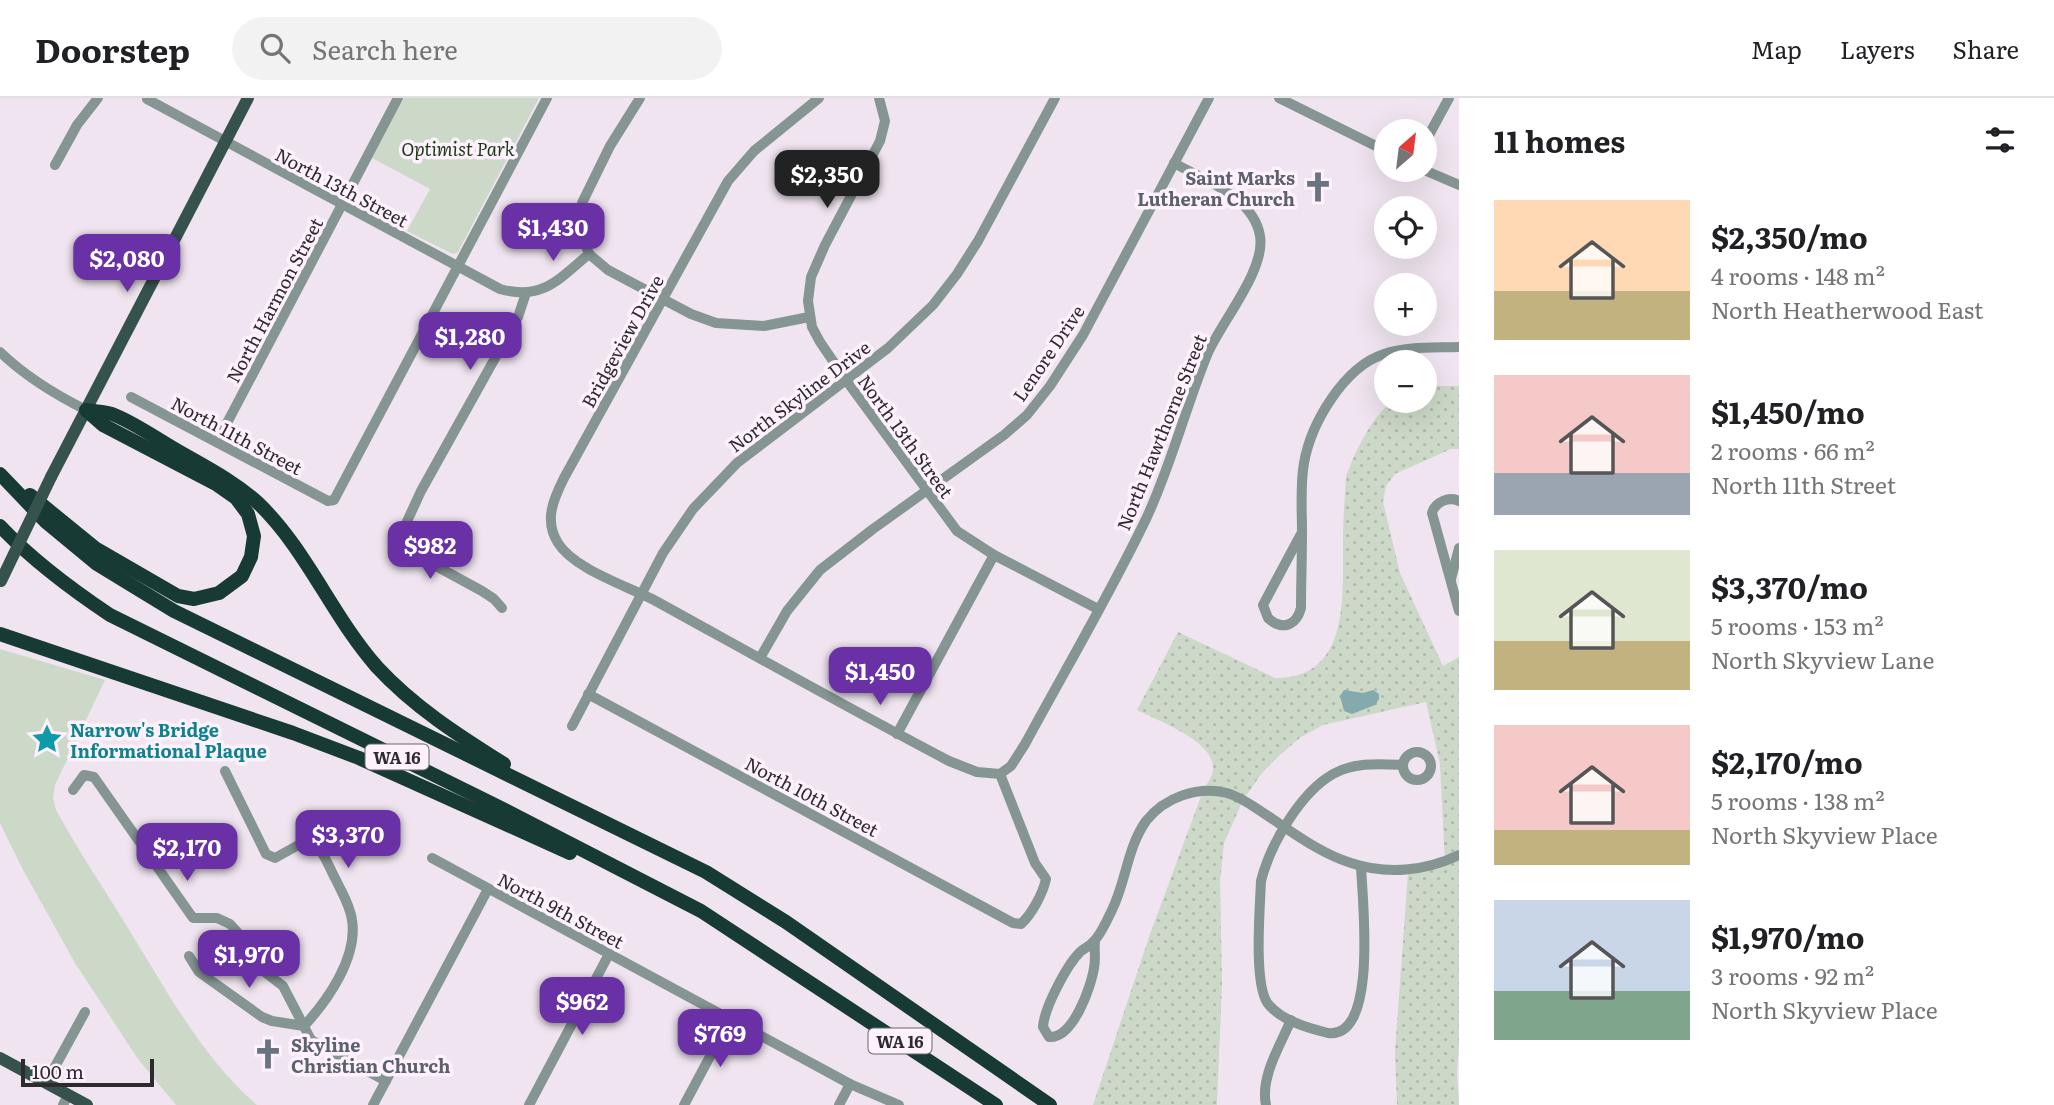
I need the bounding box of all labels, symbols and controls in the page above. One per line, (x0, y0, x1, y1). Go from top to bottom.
search box (232, 17, 722, 80)
text: Doorstep (35, 24, 190, 73)
icon: search (256, 29, 294, 67)
text: Search here (312, 29, 458, 68)
text: Map (1751, 31, 1802, 66)
text: Layers (1840, 31, 1914, 66)
text: Share (1952, 31, 2019, 66)
text: 11 homes (1494, 118, 1625, 162)
north arrow (1374, 119, 1437, 182)
map controls (1374, 119, 1437, 413)
icon: filters (1981, 121, 2019, 159)
park label: Optimist Park (401, 135, 515, 162)
street label: North 13th Street (271, 141, 414, 234)
pin: $2,350 (770, 150, 884, 210)
text: $2,350 (791, 156, 863, 190)
place label: Saint Marks Lutheran Church (1137, 164, 1295, 212)
church icon: Saint Marks Lutheran Church (1301, 170, 1335, 204)
button: locate (1374, 196, 1437, 259)
pin: $1,430 (496, 204, 610, 263)
text: $1,430 (518, 209, 588, 243)
street label: North Harmon Street (219, 212, 329, 387)
text: $2,350/mo (1711, 214, 1868, 258)
icon: home (1550, 228, 1634, 312)
pin: $2,080 (70, 234, 184, 294)
text: $2,080 (89, 240, 165, 274)
text: 4 rooms · 148 m² (1711, 258, 1885, 292)
street label: Bridgeview Drive (574, 270, 670, 412)
button: + (1374, 273, 1437, 336)
text: North Heatherwood East (1711, 292, 1983, 326)
street label: Lenore Drive (1006, 299, 1090, 407)
pin: $1,280 (413, 313, 527, 372)
text: $1,280 (435, 318, 505, 352)
street label: North Hawthorne Street (1109, 329, 1213, 534)
street label: North Skyline Drive (722, 334, 876, 458)
button: − (1374, 350, 1437, 413)
street label: North 13th Street (852, 369, 961, 504)
street label: North 11th Street (167, 389, 308, 481)
text: $1,450/mo (1711, 389, 1865, 433)
icon: home (1550, 403, 1634, 487)
text: 2 rooms · 66 m² (1711, 433, 1875, 467)
text: North 11th Street (1711, 467, 1896, 501)
pin: $982 (389, 522, 471, 581)
text: $982 (404, 527, 456, 561)
text: $3,370/mo (1711, 564, 1868, 608)
icon: home (1550, 578, 1634, 662)
text: 5 rooms · 153 m² (1711, 608, 1884, 642)
text: North Skyview Lane (1711, 642, 1934, 676)
pin: $1,450 (823, 648, 937, 707)
text: $1,450 (845, 653, 915, 687)
place label: Narrow's Bridge Informational Plaque (70, 716, 267, 764)
place icon: Narrow's Bridge Informational Plaque (30, 722, 64, 756)
text: $2,170/mo (1711, 739, 1863, 783)
road number: WA 16 (366, 744, 428, 770)
street label: North 10th Street (740, 749, 884, 843)
icon: home (1550, 753, 1634, 837)
text: 5 rooms · 138 m² (1711, 783, 1885, 817)
pin: $3,370 (291, 810, 405, 870)
text: $3,370 (311, 816, 385, 850)
text: North Skyview Place (1711, 817, 1938, 851)
pin: $2,170 (130, 824, 244, 883)
text: $2,170 (152, 829, 222, 863)
street label: North 9th Street (493, 865, 630, 955)
text: $1,970/mo (1711, 914, 1864, 958)
icon: home (1550, 928, 1634, 1012)
pin: $1,970 (192, 930, 306, 990)
text: $1,970 (214, 936, 284, 970)
text: 3 rooms · 92 m² (1711, 958, 1874, 992)
pin: $962 (541, 978, 623, 1037)
text: $962 (556, 983, 608, 1017)
text: North Skyview Place (1711, 992, 1938, 1026)
pin: $769 (679, 1010, 761, 1069)
text: $769 (694, 1015, 746, 1049)
road number: WA 16 (869, 1029, 932, 1054)
place label: Skyline Christian Church (291, 1031, 450, 1079)
church icon: Skyline Christian Church (251, 1037, 285, 1071)
scale bar (21, 1056, 154, 1088)
text: 100 m (32, 1057, 84, 1085)

